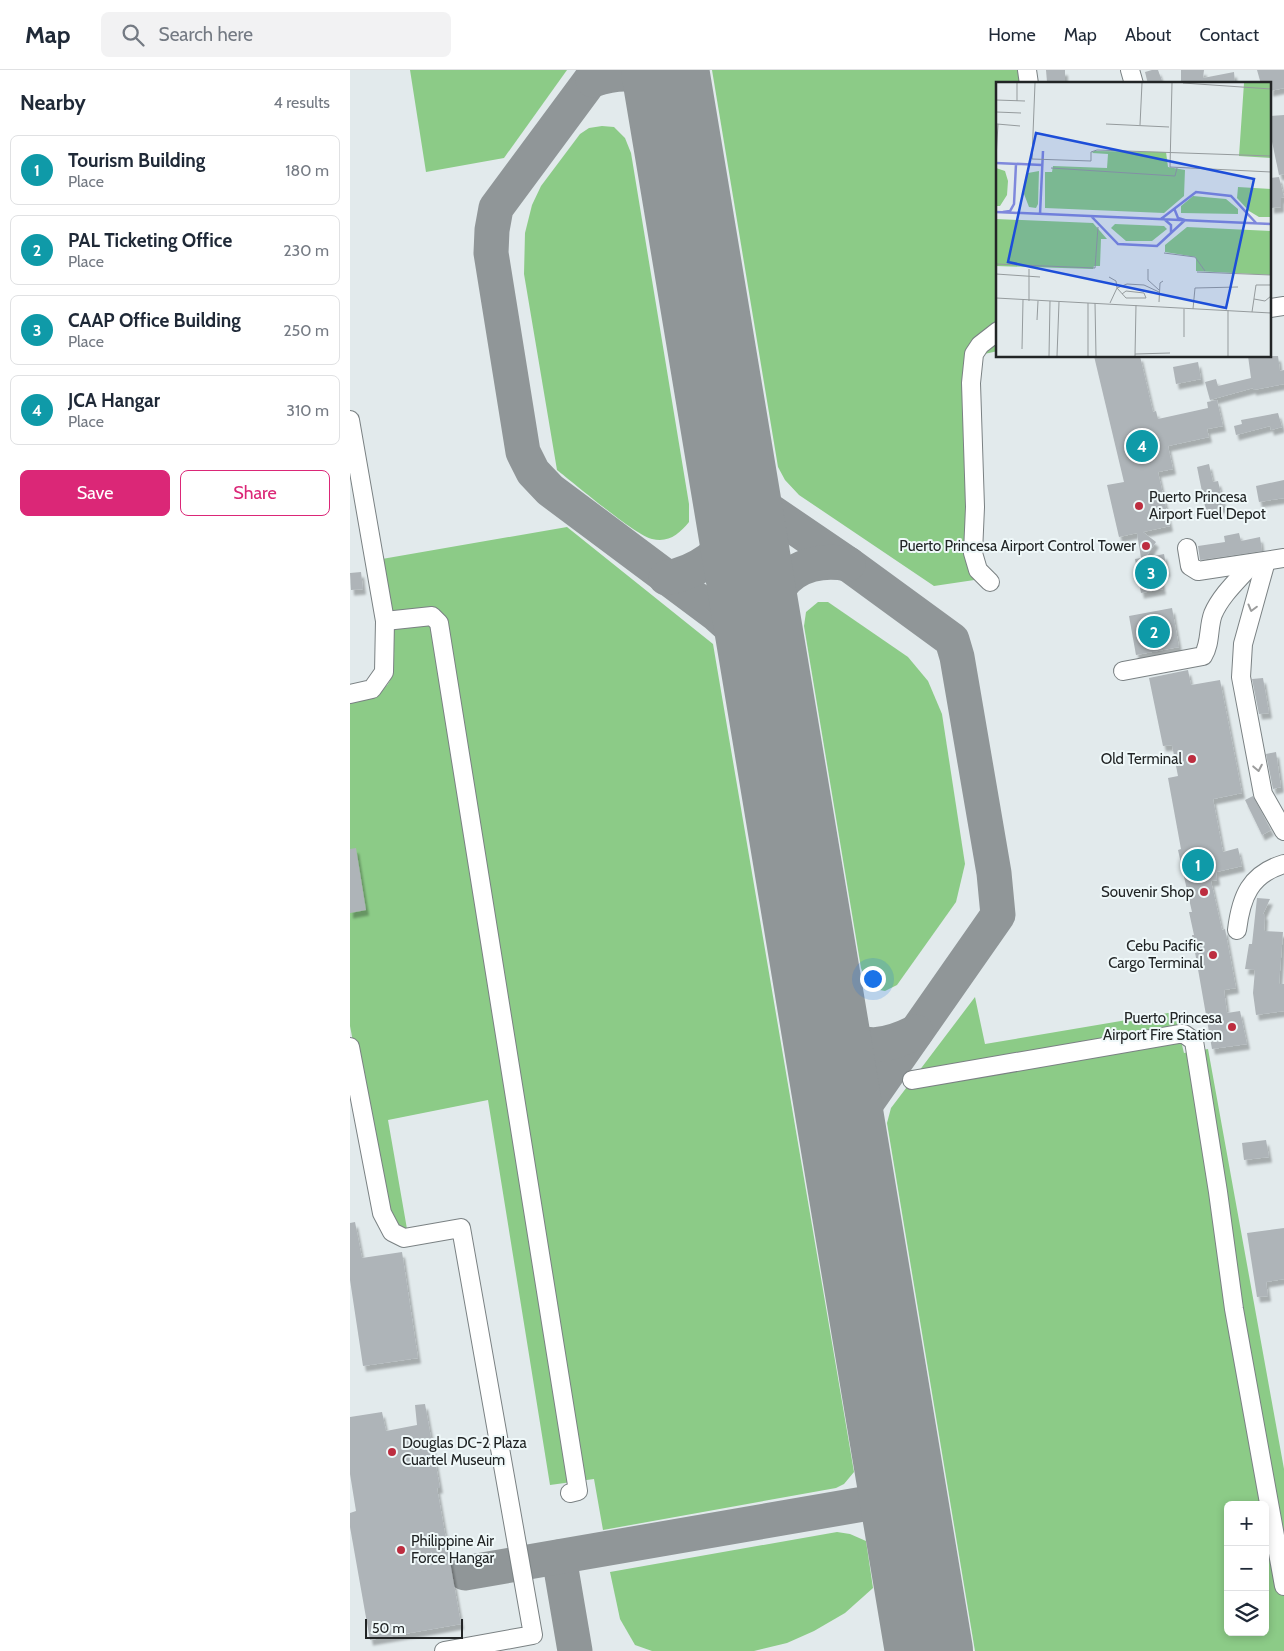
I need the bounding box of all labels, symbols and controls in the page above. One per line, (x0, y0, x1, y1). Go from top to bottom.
search box (101, 12, 451, 57)
text: Map (25, 20, 71, 49)
icon: search (119, 21, 147, 49)
text: Search here (159, 23, 253, 46)
text: Home (988, 24, 1036, 46)
text: Map (1064, 24, 1097, 46)
text: About (1125, 24, 1171, 46)
text: Contact (1199, 24, 1259, 46)
inset map (996, 82, 1272, 358)
text: Nearby (20, 90, 86, 115)
text: 4 results (273, 93, 330, 112)
text: Tourism Building (68, 149, 205, 172)
text: 1 (34, 161, 40, 180)
text: 180 m (285, 161, 329, 180)
text: Place (68, 172, 104, 191)
text: PAL Ticketing Office (68, 229, 232, 252)
text: 2 (33, 241, 41, 260)
text: 230 m (283, 241, 329, 260)
text: Place (68, 252, 104, 271)
text: CAAP Office Building (68, 309, 241, 332)
text: 3 (33, 321, 41, 340)
text: 250 m (283, 321, 329, 340)
text: Place (68, 332, 104, 351)
text: JCA Hangar (68, 389, 160, 412)
text: 4 (32, 401, 42, 420)
text: 310 m (286, 401, 329, 420)
text: Place (68, 412, 104, 431)
pin: 4 (1126, 427, 1158, 465)
button: Save (20, 470, 170, 516)
button: Share (180, 470, 330, 516)
place label: Puerto Princesa Airport Fuel Depot (1149, 488, 1266, 523)
marker: Puerto Princesa Airport Fuel Depot (1133, 500, 1145, 512)
place label: Puerto Princesa Airport Control Tower (899, 537, 1136, 555)
marker: Puerto Princesa Airport Control Tower (1140, 540, 1152, 552)
pin: 3 (1135, 554, 1167, 592)
one-way arrow (1248, 603, 1258, 612)
pin: 2 (1138, 613, 1170, 651)
place label: Old Terminal (1101, 750, 1182, 768)
marker: Old Terminal (1186, 753, 1198, 765)
one-way arrow (1252, 763, 1263, 772)
pin: 1 (1182, 846, 1214, 884)
place label: Souvenir Shop (1101, 883, 1194, 901)
marker: Souvenir Shop (1198, 886, 1210, 898)
place label: Cebu Pacific Cargo Terminal (1108, 937, 1203, 972)
marker: Cebu Pacific Cargo Terminal (1207, 949, 1219, 961)
your location (860, 966, 886, 992)
place label: Puerto Princesa Airport Fire Station (1103, 1009, 1223, 1044)
marker: Puerto Princesa Airport Fire Station (1226, 1021, 1238, 1033)
place label: Douglas DC-2 Plaza Cuartel Museum (402, 1434, 528, 1469)
marker: Douglas DC-2 Plaza Cuartel Museum (386, 1446, 398, 1458)
map controls (1224, 1501, 1269, 1636)
button: + (1224, 1501, 1269, 1546)
place label: Philippine Air Force Hangar (411, 1532, 494, 1567)
marker: Philippine Air Force Hangar (395, 1544, 407, 1556)
button: − (1224, 1546, 1269, 1591)
button: layers (1224, 1591, 1269, 1636)
scale bar (365, 1616, 462, 1639)
text: 50 m (372, 1619, 405, 1637)

